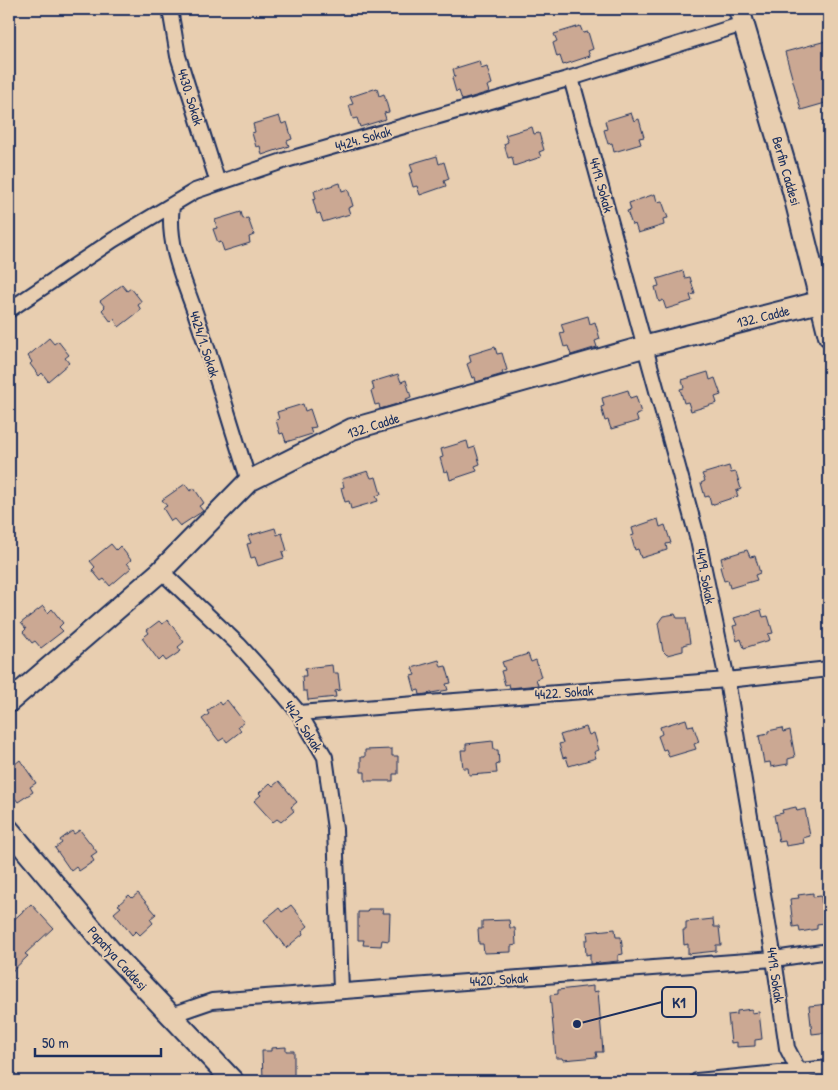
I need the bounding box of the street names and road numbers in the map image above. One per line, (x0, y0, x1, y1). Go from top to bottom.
street label: 4430. Sokak (173, 66, 209, 128)
street label: 4424. Sokak (333, 121, 394, 155)
street label: Berfin Caddesi (768, 134, 806, 208)
street label: 4419. Sokak (585, 155, 619, 215)
street label: 132. Cadde (735, 300, 792, 332)
street label: 4424/1. Sokak (185, 308, 225, 380)
street label: 132. Cadde (344, 408, 402, 442)
street label: 4419. Sokak (691, 547, 721, 606)
street label: 4422. Sokak (534, 680, 594, 704)
street label: 4421. Sokak (280, 697, 328, 755)
street label: Papatya Caddesi (83, 921, 152, 995)
street label: 4419. Sokak (763, 946, 789, 1004)
street label: 4420. Sokak (469, 967, 529, 991)

